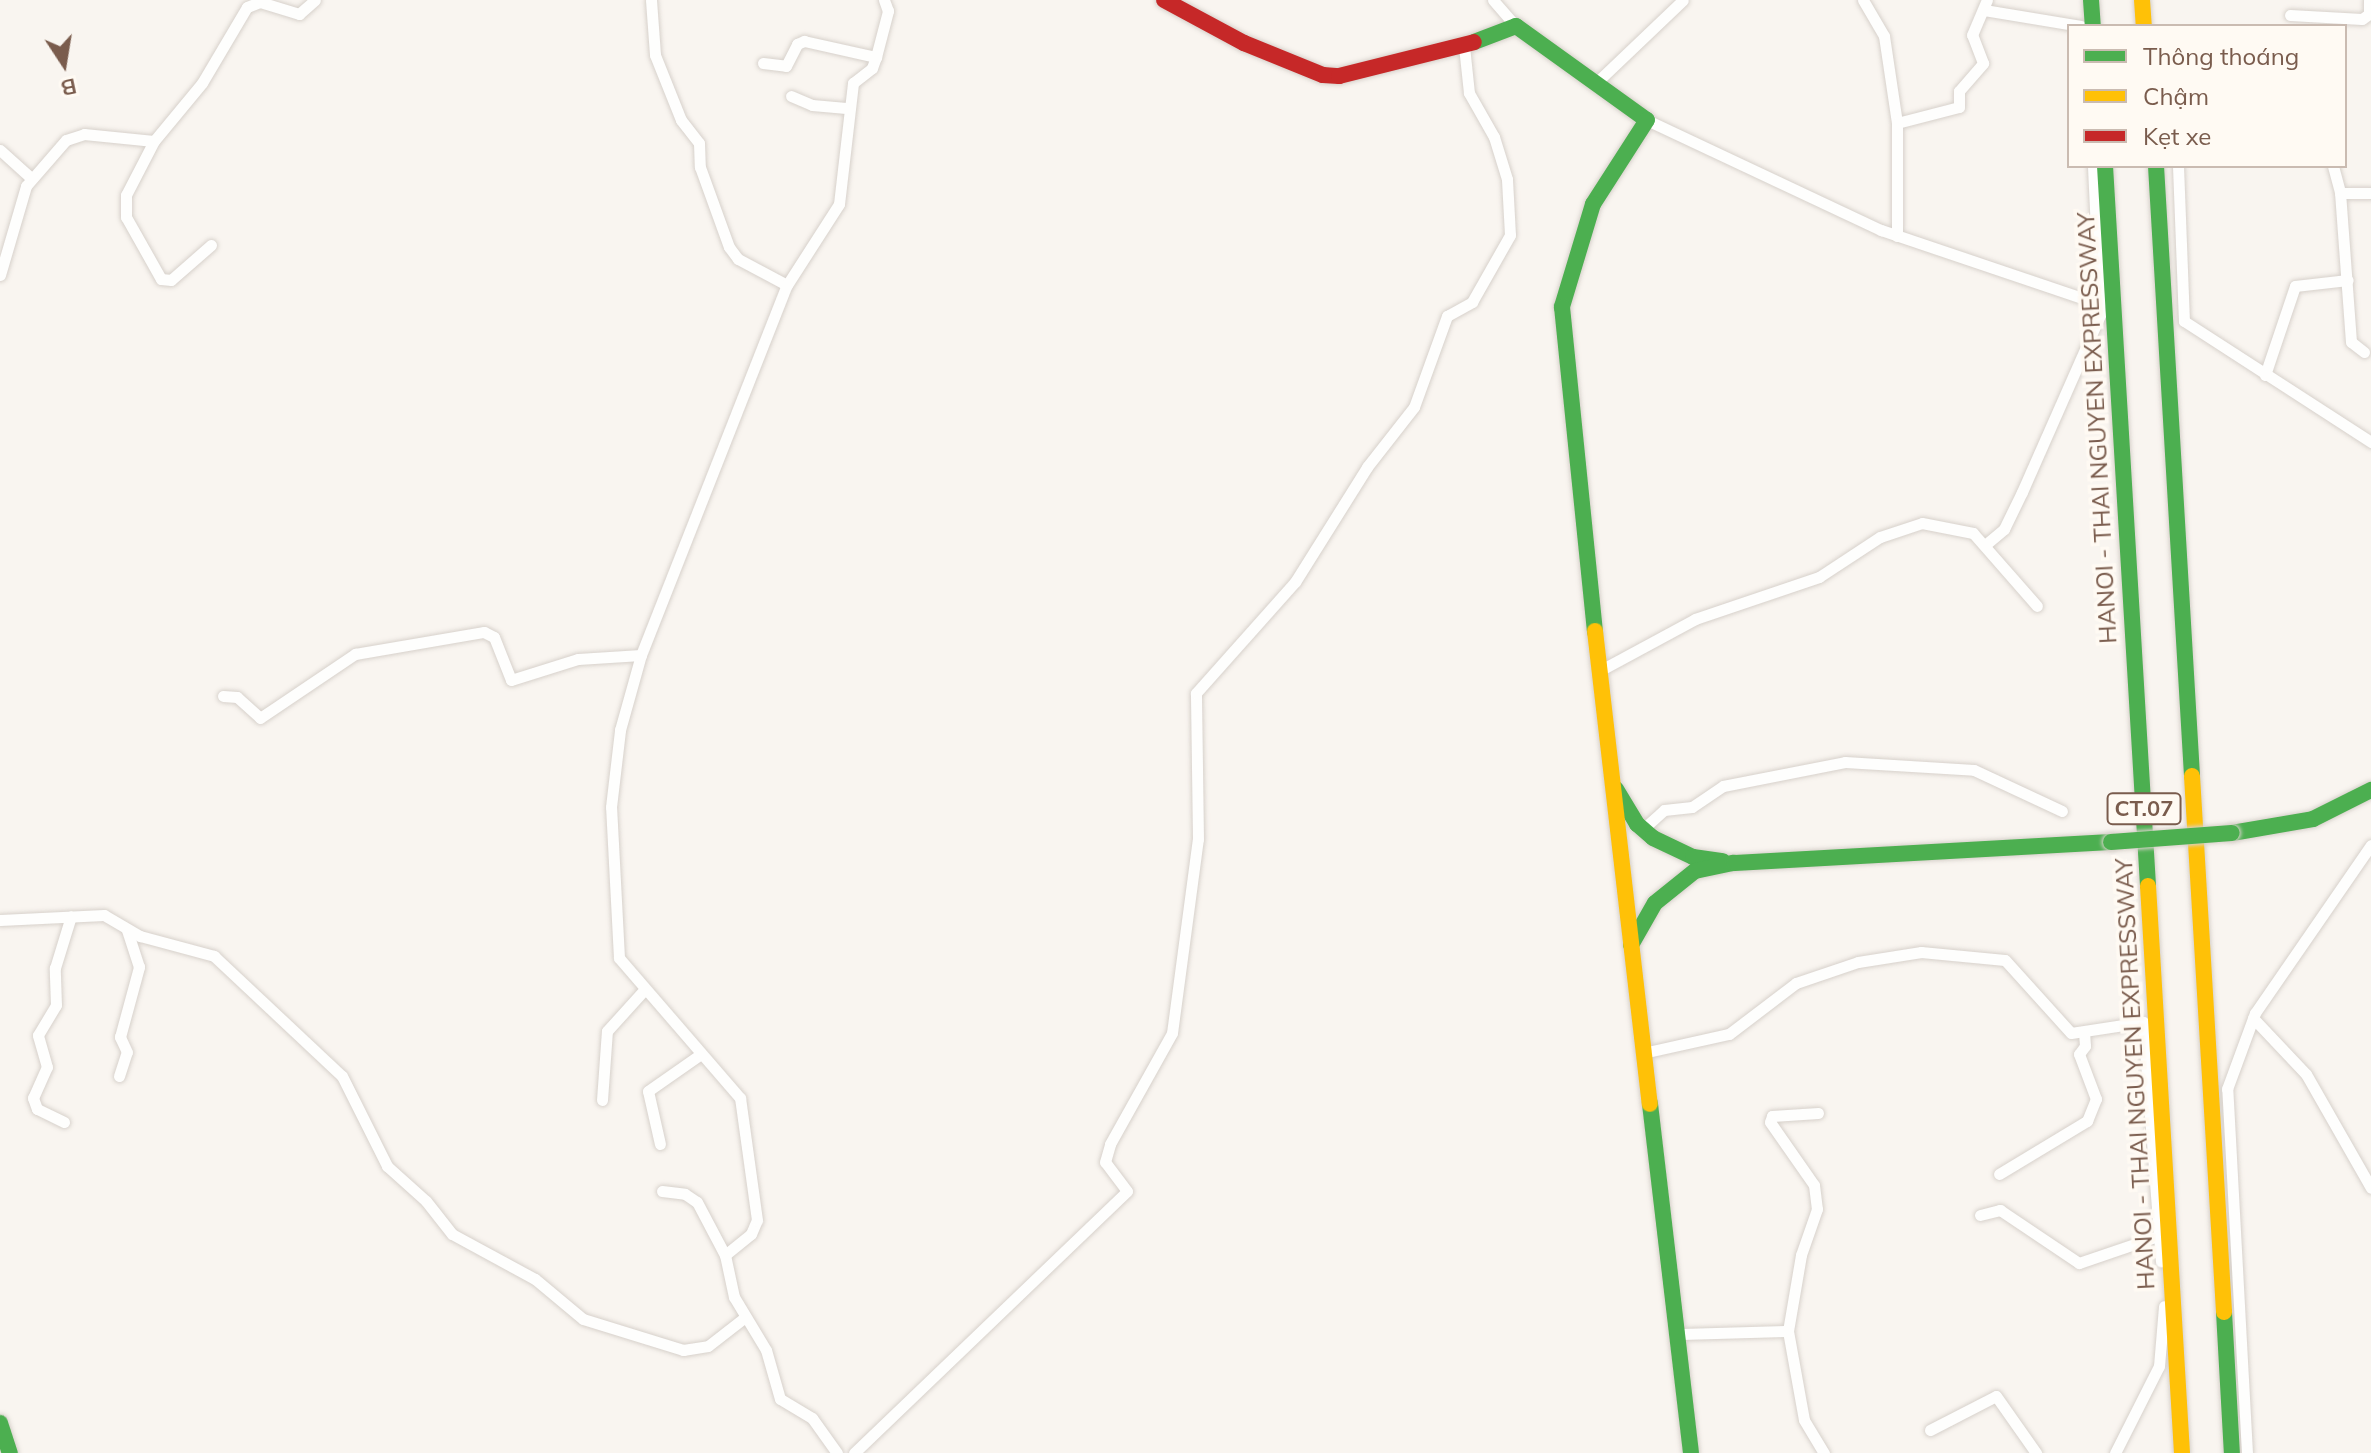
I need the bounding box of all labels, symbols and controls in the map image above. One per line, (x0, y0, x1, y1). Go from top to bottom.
north arrow (24, 24, 104, 104)
legend (2067, 24, 2347, 168)
text: Thông thoáng (2143, 41, 2299, 71)
text: B (59, 72, 79, 103)
text: Chậm (2143, 81, 2209, 111)
text: Kẹt xe (2143, 121, 2211, 151)
street label: HANOI - THAI NGUYEN EXPRESSWAY (2071, 212, 2123, 644)
road number: CT.07 (2106, 791, 2182, 827)
street label: HANOI - THAI NGUYEN EXPRESSWAY (2109, 858, 2161, 1290)

